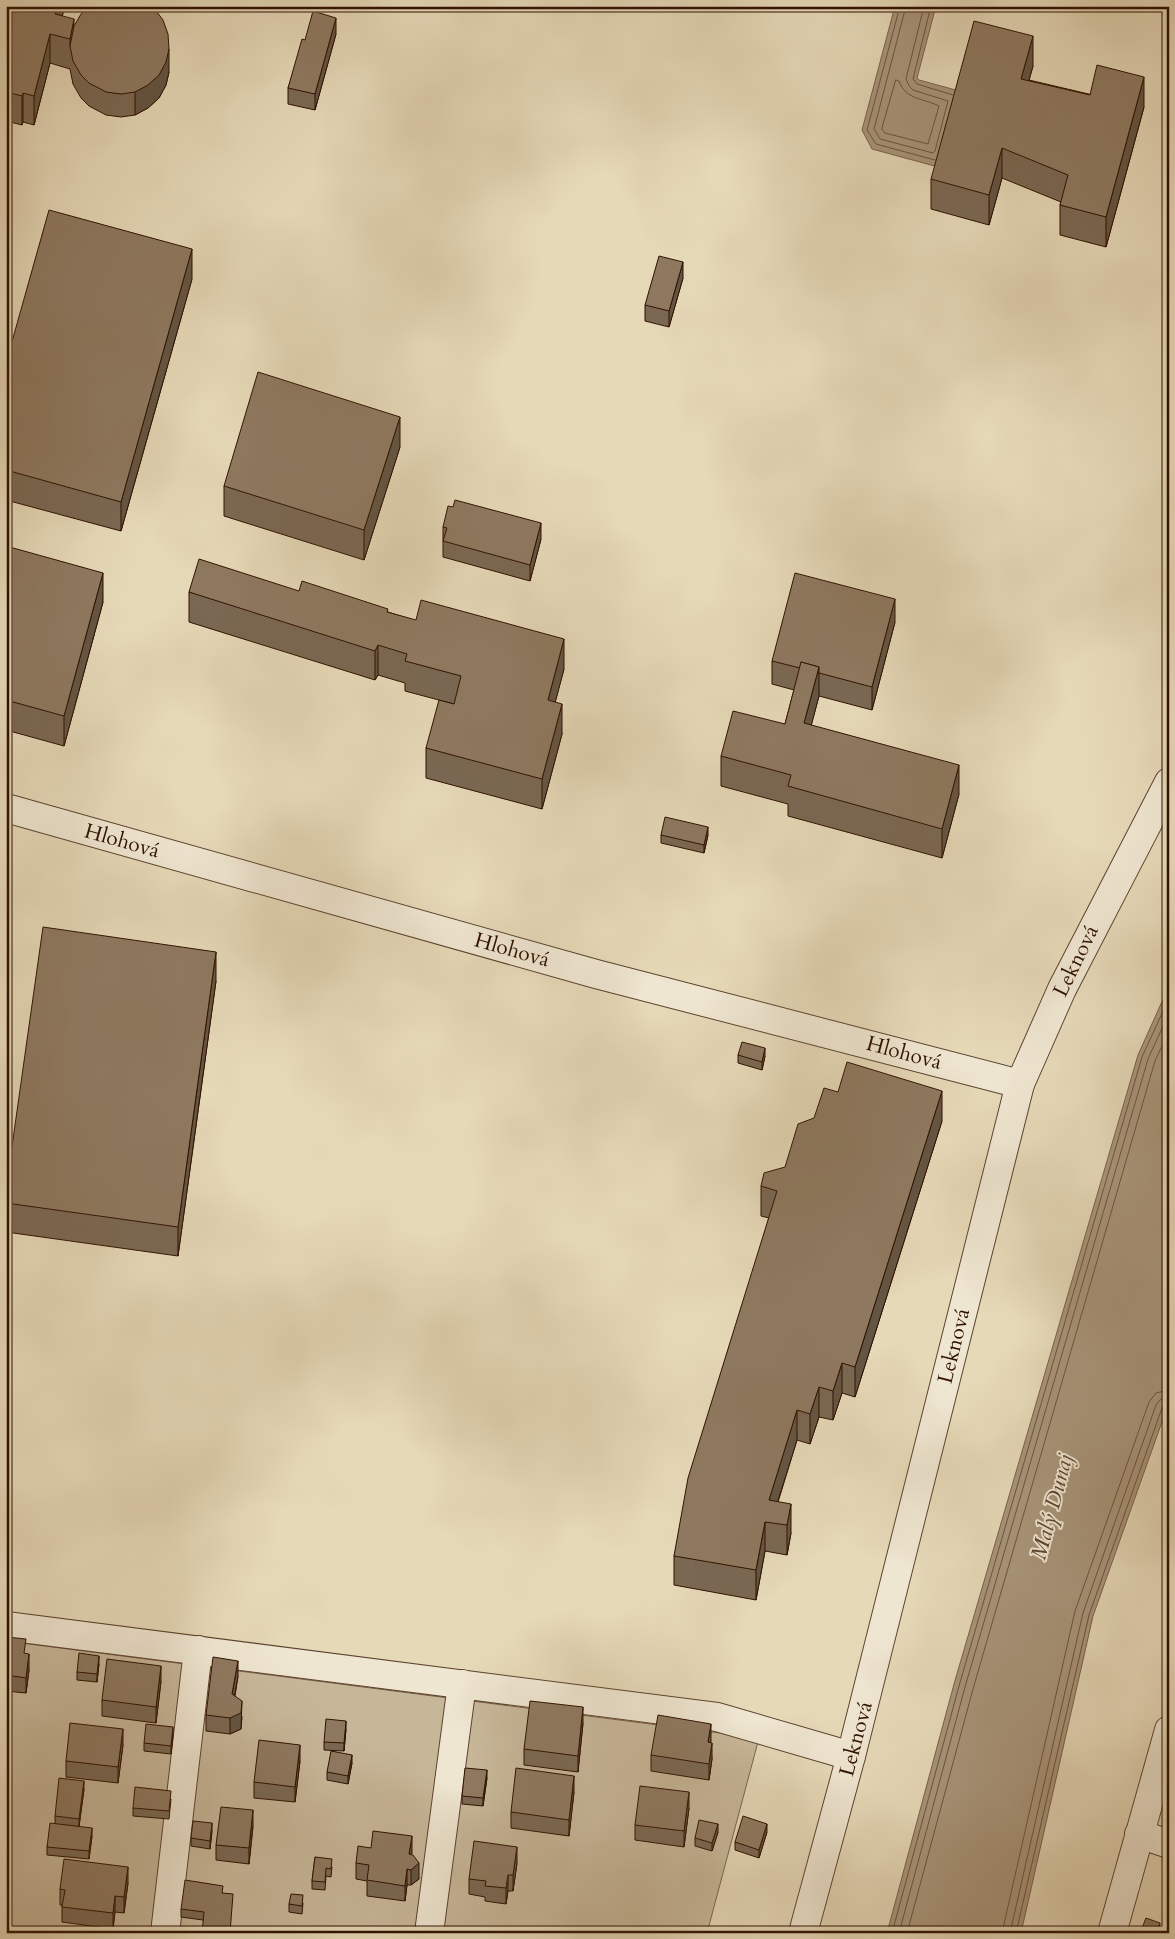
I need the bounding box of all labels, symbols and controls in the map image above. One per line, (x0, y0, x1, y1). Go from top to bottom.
street label: Hlohová (81, 816, 163, 866)
street label: Leknová (1046, 920, 1106, 1002)
street label: Hlohová (471, 925, 553, 975)
street label: Hlohová (863, 1029, 945, 1077)
street label: Leknová (931, 1305, 977, 1387)
water label: Malý Dunaj (1023, 1450, 1081, 1563)
street label: Leknová (832, 1698, 880, 1780)

